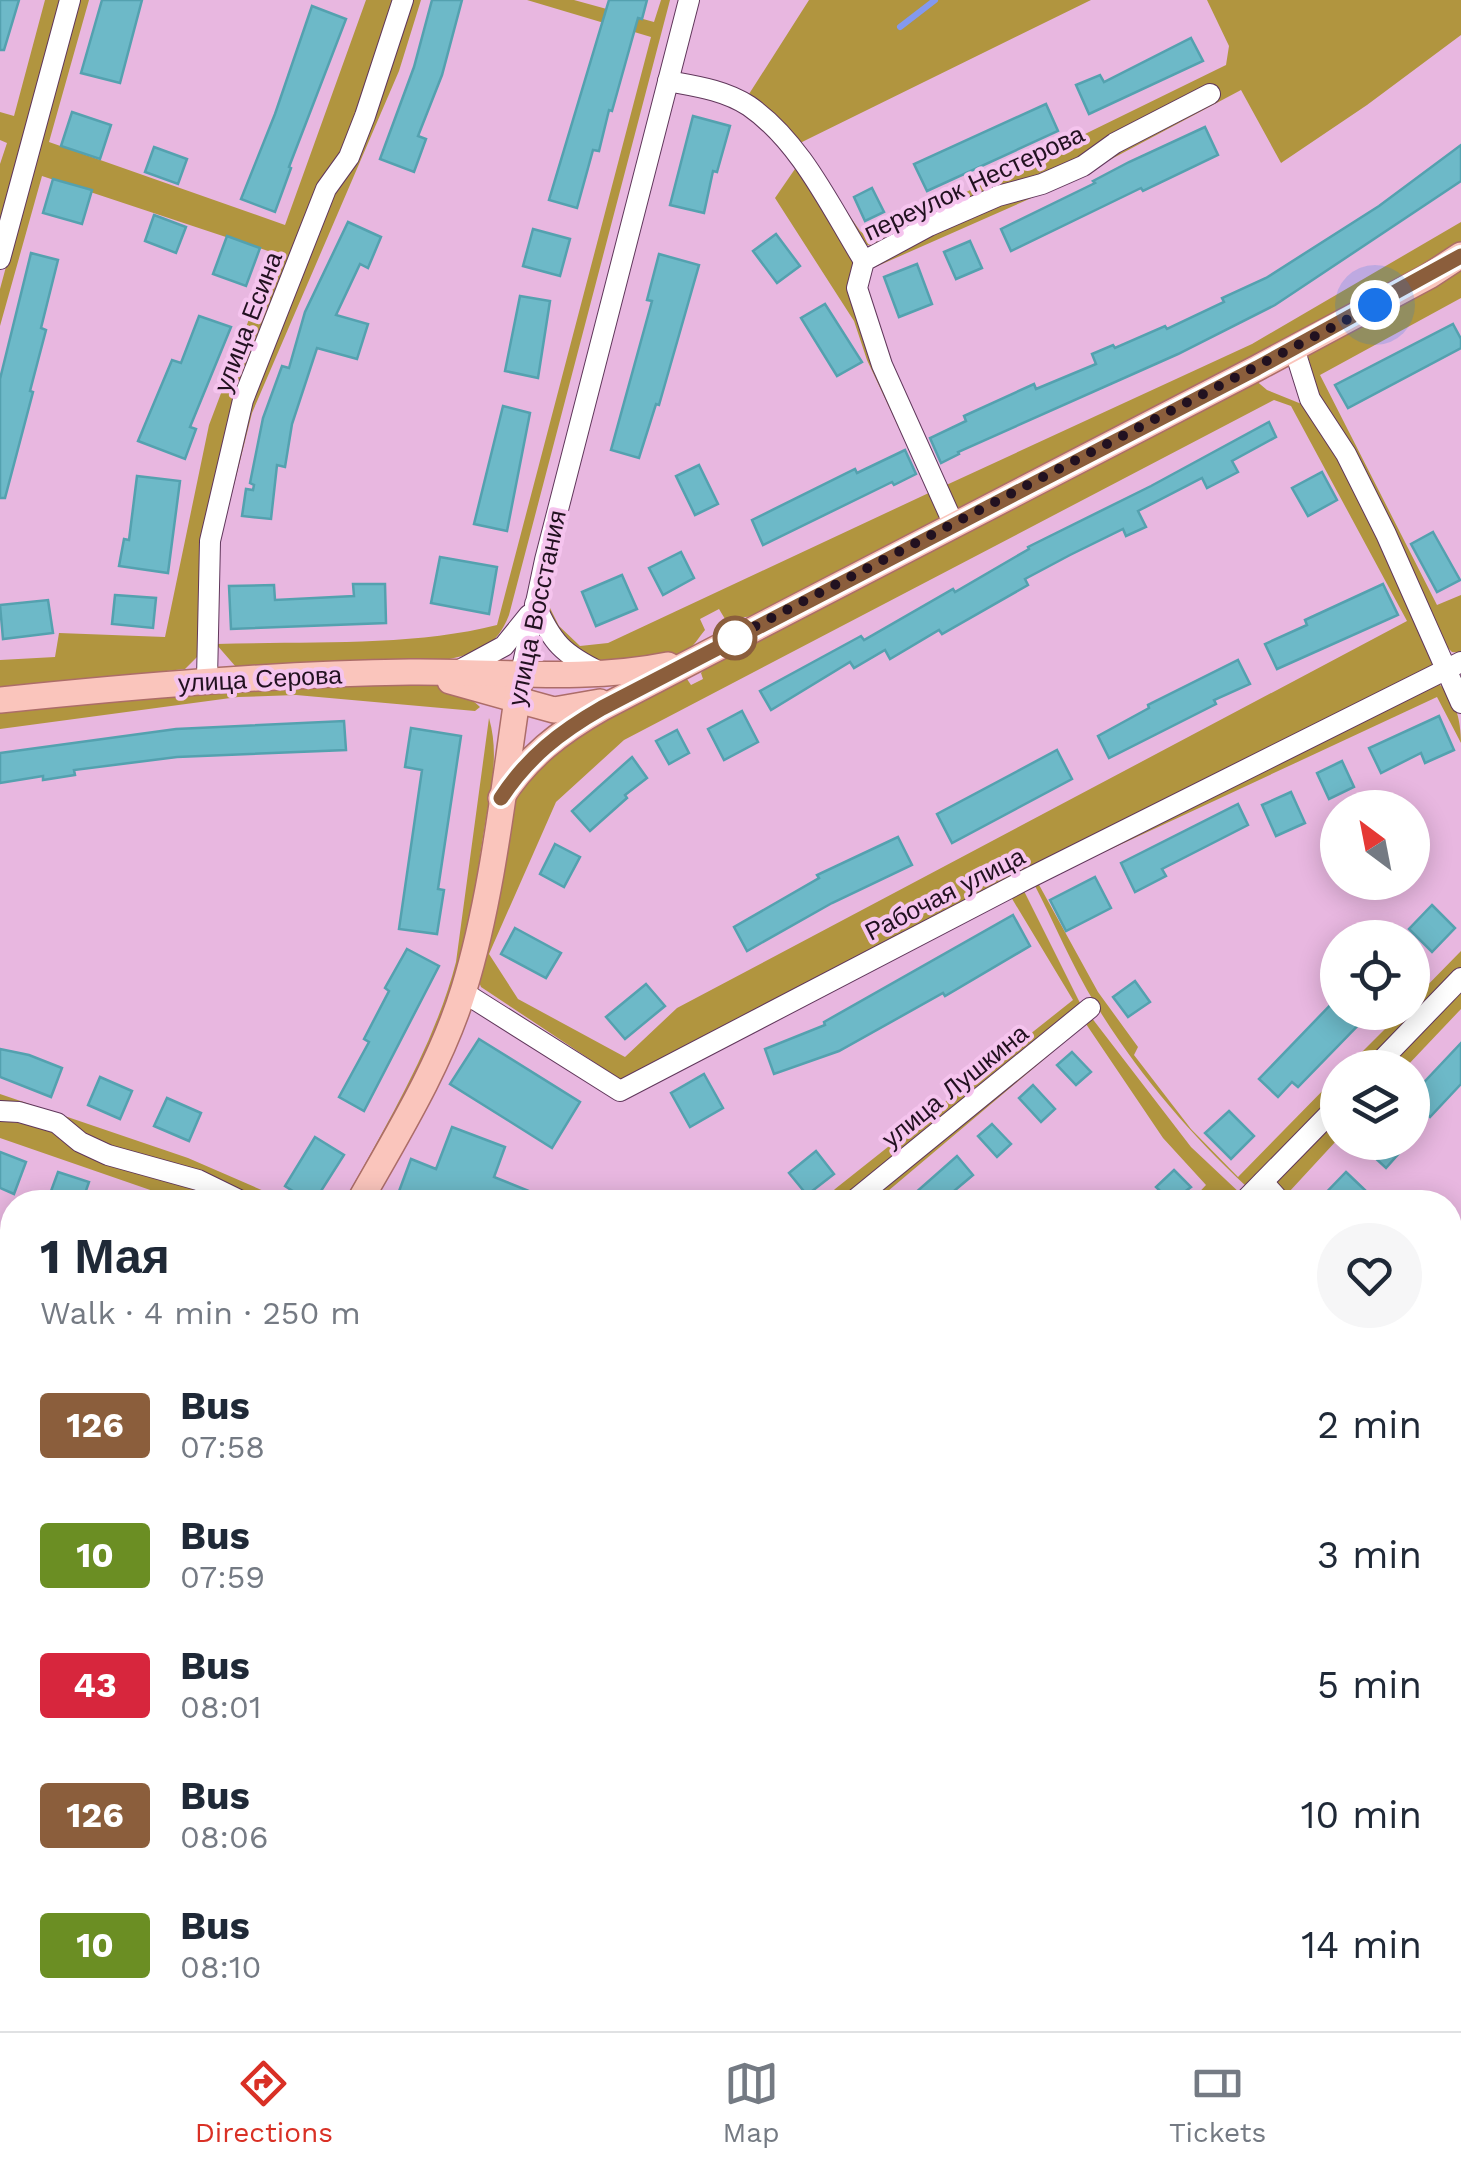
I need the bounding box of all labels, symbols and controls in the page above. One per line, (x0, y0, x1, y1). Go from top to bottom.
street label: переулок Нестерова (859, 119, 1089, 247)
street label: улица Есина (208, 248, 288, 396)
your location (1350, 280, 1400, 330)
street label: улица Восстания (502, 508, 572, 708)
unlabelled marker (714, 617, 756, 659)
street label: улица Серова (177, 660, 343, 698)
north arrow (1320, 790, 1430, 900)
map controls (1320, 790, 1430, 1160)
street label: Рабочая улица (860, 841, 1030, 947)
button: locate (1320, 920, 1430, 1030)
street label: улица Лушкина (876, 1018, 1034, 1154)
button: layers (1320, 1050, 1430, 1160)
button: heart (1317, 1223, 1422, 1328)
text: 1 Мая (40, 1228, 170, 1285)
text: Walk · 4 min · 250 m (40, 1294, 361, 1332)
text: Bus (180, 1384, 250, 1428)
text: 2 min (1317, 1403, 1422, 1447)
text: 126 (66, 1404, 124, 1446)
text: 07:58 (180, 1428, 265, 1466)
text: Bus (180, 1514, 250, 1558)
text: 3 min (1317, 1533, 1422, 1577)
text: 10 (76, 1534, 114, 1576)
text: 07:59 (180, 1558, 265, 1596)
text: Bus (180, 1644, 250, 1688)
text: 5 min (1317, 1663, 1422, 1707)
text: 43 (73, 1664, 117, 1706)
text: 08:01 (180, 1688, 261, 1726)
text: Bus (180, 1774, 250, 1818)
text: 10 min (1301, 1793, 1422, 1837)
text: 126 (66, 1794, 124, 1836)
text: 08:06 (180, 1818, 268, 1856)
text: Bus (180, 1904, 250, 1948)
text: 14 min (1301, 1923, 1422, 1967)
text: 10 (76, 1924, 114, 1966)
text: 08:10 (180, 1948, 261, 1986)
tab: Directions (195, 2056, 333, 2149)
tab: Map (723, 2056, 780, 2149)
tab: Tickets (1169, 2056, 1266, 2149)

